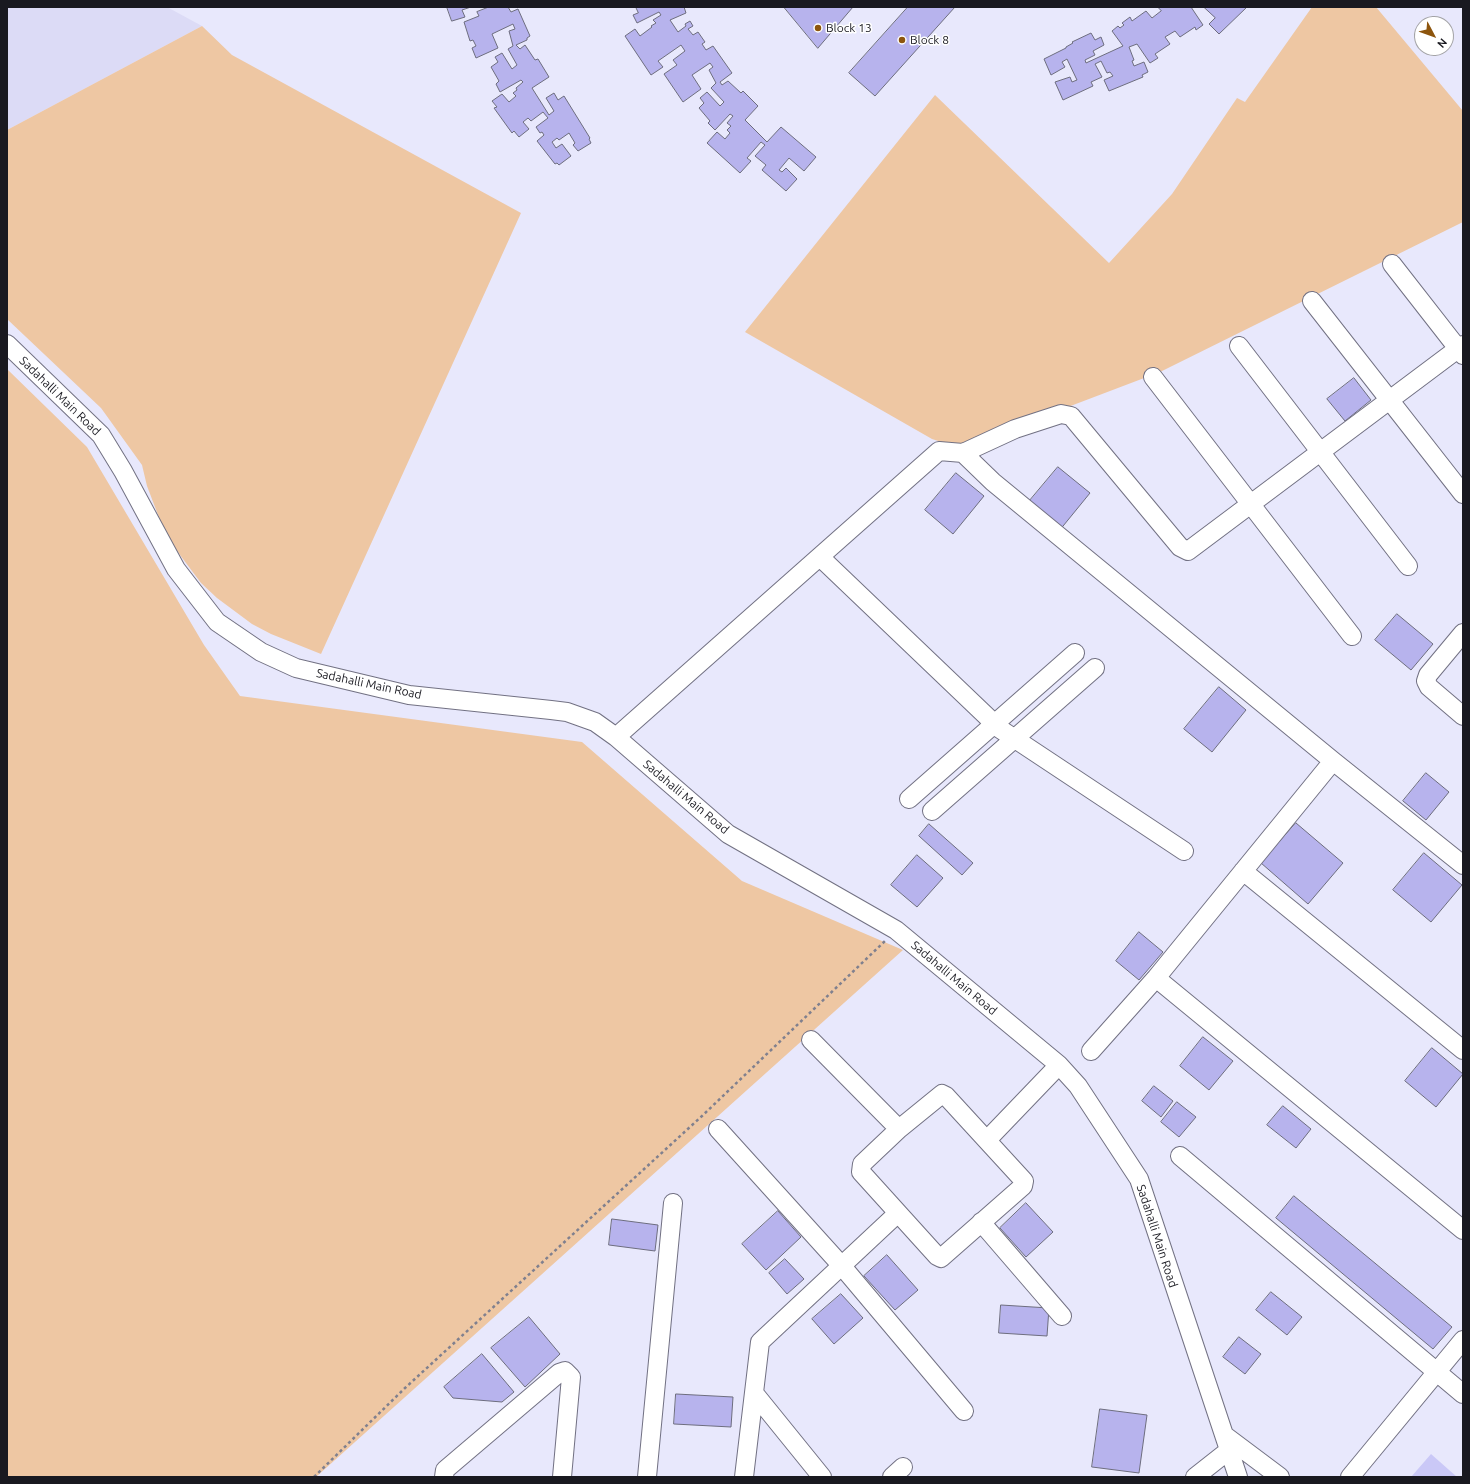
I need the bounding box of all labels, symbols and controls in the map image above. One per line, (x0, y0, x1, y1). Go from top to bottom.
north arrow (1414, 16, 1454, 56)
place label: Block 13 (826, 21, 872, 35)
marker: Block 13 (813, 23, 823, 33)
place label: Block 8 (910, 33, 949, 47)
marker: Block 8 (897, 35, 907, 45)
text: N (1435, 36, 1450, 50)
street label: Sadahalli Main Road (16, 354, 104, 438)
street label: Sadahalli Main Road (315, 666, 423, 702)
street label: Sadahalli Main Road (640, 757, 732, 837)
street label: Sadahalli Main Road (908, 938, 1000, 1018)
street label: Sadahalli Main Road (1134, 1183, 1180, 1289)

